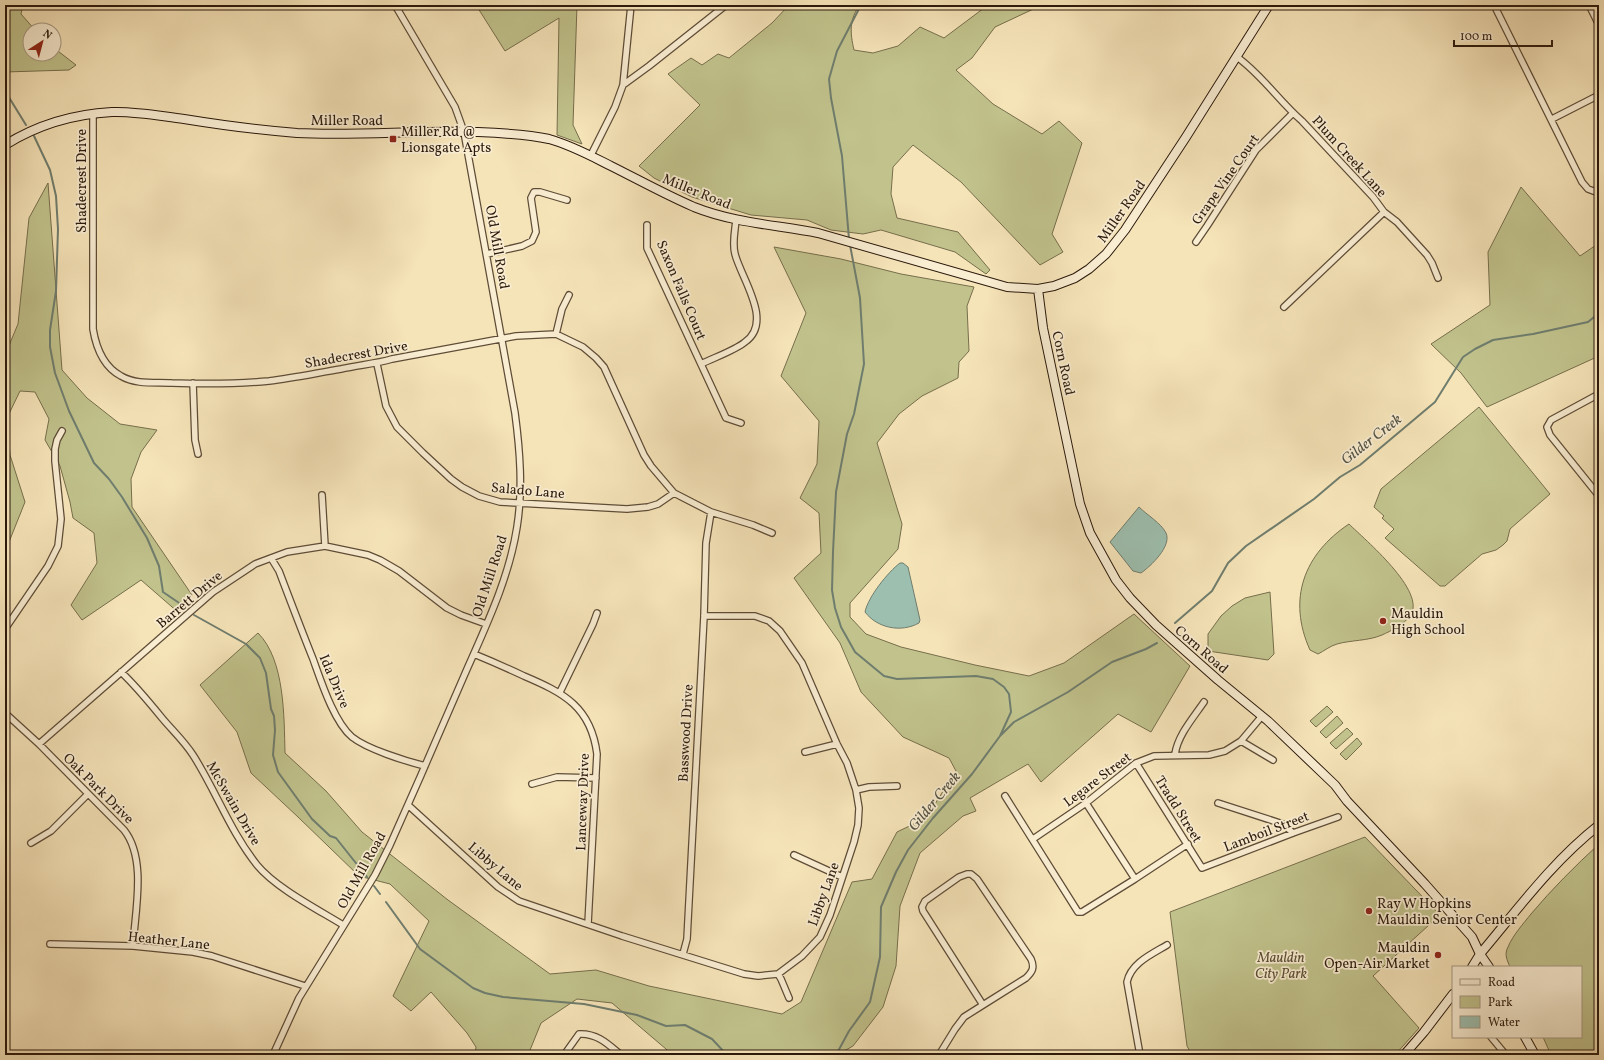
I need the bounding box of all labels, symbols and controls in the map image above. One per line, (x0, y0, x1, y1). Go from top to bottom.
north arrow (22, 22, 62, 62)
scale bar (1454, 22, 1552, 48)
text: N (39, 27, 55, 44)
text: 100 m (1460, 29, 1493, 45)
street label: Miller Road (311, 112, 383, 131)
street label: Plum Creek Lane (1307, 112, 1391, 202)
place label: Miller Rd @ Lionsgate Apts (401, 123, 491, 158)
street label: Shadecrest Drive (73, 129, 92, 233)
street label: Grape Vine Court (1188, 131, 1265, 229)
marker: Miller Rd @ Lionsgate Apts (388, 134, 398, 144)
street label: Miller Road (659, 170, 734, 215)
street label: Miller Road (1094, 177, 1151, 247)
street label: Old Mill Road (480, 204, 513, 291)
street label: Saxon Falls Court (651, 238, 710, 343)
street label: Corn Road (1046, 329, 1079, 397)
street label: Shadecrest Drive (303, 337, 410, 374)
water label: Gilder Creek (1337, 410, 1407, 471)
street label: Salado Lane (490, 479, 566, 504)
street label: Old Mill Road (468, 533, 513, 620)
street label: Barrett Drive (153, 567, 227, 633)
place label: Mauldin High School (1391, 605, 1465, 640)
marker: Mauldin High School (1378, 616, 1388, 626)
street label: Corn Road (1170, 622, 1232, 679)
street label: Ida Drive (314, 652, 354, 712)
street label: Basswood Drive (674, 683, 699, 782)
street label: Legare Street (1060, 748, 1136, 812)
street label: Oak Park Drive (58, 749, 138, 829)
street label: Lanceway Drive (572, 753, 595, 851)
street label: McSwain Drive (201, 758, 265, 850)
water label: Gilder Creek (904, 768, 966, 836)
street label: Tradd Street (1150, 773, 1206, 847)
street label: Lamboil Street (1221, 807, 1312, 857)
street label: Old Mill Road (333, 829, 391, 913)
street label: Libby Lane (463, 838, 527, 896)
street label: Libby Lane (804, 860, 845, 929)
place label: Ray W Hopkins Mauldin Senior Center (1377, 895, 1517, 930)
marker: Ray W Hopkins Mauldin Senior Center (1364, 906, 1374, 916)
street label: Heather Lane (127, 928, 211, 955)
place label: Mauldin Open-Air Market (1324, 939, 1430, 974)
park label: Mauldin City Park (1255, 949, 1308, 984)
marker: Mauldin Open-Air Market (1433, 950, 1443, 960)
legend (1452, 966, 1582, 1038)
text: Road (1488, 975, 1515, 991)
text: Park (1488, 995, 1513, 1011)
text: Water (1488, 1015, 1520, 1031)

